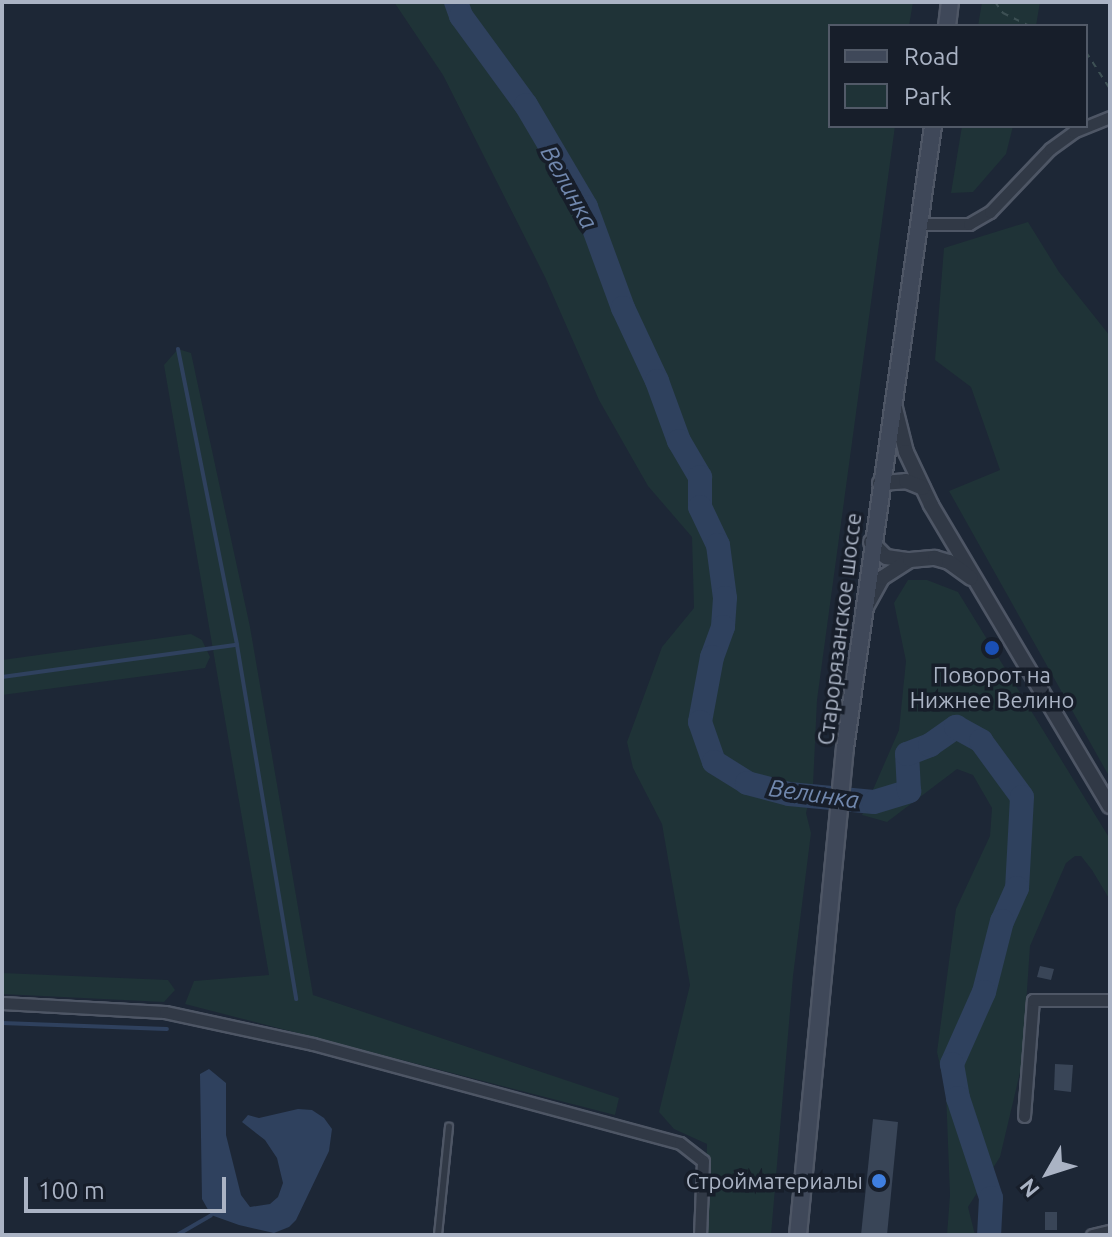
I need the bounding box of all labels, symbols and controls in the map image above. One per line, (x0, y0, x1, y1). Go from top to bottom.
legend (828, 24, 1088, 128)
text: Road (904, 43, 959, 70)
text: Park (904, 83, 952, 110)
water label: Велинка (534, 140, 604, 234)
street label: Старорязанское шоссе (812, 511, 866, 747)
marker: Поворот на Нижнее Велино (983, 639, 1001, 657)
place label: Поворот на Нижнее Велино (910, 661, 1074, 712)
water label: Велинка (767, 773, 861, 815)
north arrow (1008, 1133, 1088, 1213)
scale bar (28, 1161, 230, 1211)
place label: Стройматериалы (686, 1168, 863, 1194)
marker: Стройматериалы (870, 1172, 888, 1190)
text: N (1014, 1174, 1044, 1203)
text: 100 m (38, 1177, 105, 1204)

